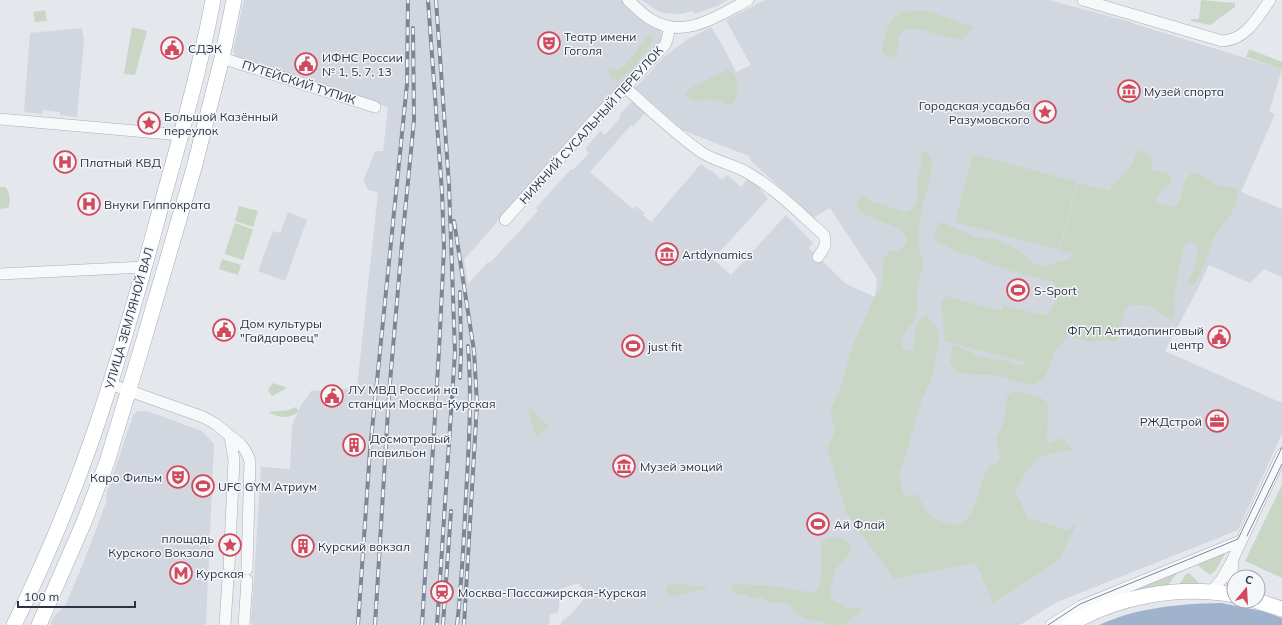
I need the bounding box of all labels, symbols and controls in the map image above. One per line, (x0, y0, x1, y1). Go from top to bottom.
place label: Театр имени Гоголя (564, 29, 636, 58)
theatre icon: Театр имени Гоголя (536, 30, 562, 56)
public building icon: СДЭК (159, 35, 185, 61)
place label: СДЭК (188, 41, 222, 56)
street label: НИЖНИЙ СУСАЛЬНЫЙ ПЕРЕУЛОК (516, 43, 666, 207)
place label: ИФНС России № 1, 5, 7, 13 (322, 50, 403, 79)
public building icon: ИФНС России № 1, 5, 7, 13 (293, 51, 319, 77)
street label: ПУТЕЙСКИЙ ТУПИК (240, 57, 358, 108)
museum icon: Музей спорта (1116, 78, 1142, 104)
place label: Музей спорта (1144, 84, 1224, 99)
place label: Городская усадьба Разумовского (919, 98, 1030, 127)
place icon: Городская усадьба Разумовского (1032, 99, 1058, 125)
place label: Большой Казённый переулок (164, 109, 278, 138)
place icon: Большой Казённый переулок (136, 110, 162, 136)
hospital icon: Платный КВД (52, 149, 78, 175)
place label: Платный КВД (80, 155, 161, 170)
hospital icon: Внуки Гиппократа (76, 191, 102, 217)
place label: Внуки Гиппократа (104, 197, 211, 212)
museum icon: Artdynamics (654, 241, 680, 267)
street label: УЛИЦА ЗЕМЛЯНОЙ ВАЛ (101, 245, 156, 392)
place label: Artdynamics (682, 247, 753, 262)
sports icon: S-Sport (1005, 277, 1031, 303)
place label: S-Sport (1034, 283, 1077, 298)
place label: Дом культуры "Гайдаровец" (240, 316, 322, 345)
public building icon: Дом культуры "Гайдаровец" (211, 317, 237, 343)
place label: ФГУП Антидопинговый центр (1067, 323, 1204, 352)
public building icon: ФГУП Антидопинговый центр (1206, 324, 1232, 350)
sports icon: just fit (620, 333, 646, 359)
place label: just fit (647, 339, 682, 354)
place label: ЛУ МВД России на станции Москва-Курская (348, 382, 496, 411)
public building icon: ЛУ МВД России на станции Москва-Курская (319, 383, 345, 409)
office icon: РЖДстрой (1204, 408, 1230, 434)
place label: РЖДстрой (1140, 414, 1202, 429)
place label: Досмотровый павильон (370, 431, 450, 460)
building icon: Досмотровый павильон (341, 432, 367, 458)
museum icon: Музей эмоций (611, 453, 637, 479)
place label: Музей эмоций (640, 459, 723, 474)
theatre icon: Каро Фильм (165, 464, 191, 490)
place label: Каро Фильм (90, 470, 162, 485)
sports icon: UFC GYM Атриум (190, 473, 216, 499)
place label: UFC GYM Атриум (218, 479, 317, 494)
sports icon: Ай Флай (805, 511, 831, 537)
place label: Ай Флай (834, 517, 885, 532)
place label: площадь Курского Вокзала (108, 531, 214, 560)
place icon: площадь Курского Вокзала (217, 532, 243, 558)
building icon: Курский вокзал (290, 533, 316, 559)
place label: Курский вокзал (318, 539, 410, 554)
metro station icon: Курская (168, 560, 194, 586)
place label: Курская (196, 566, 244, 581)
north arrow (1226, 569, 1266, 609)
text: С (1243, 572, 1255, 587)
station icon: Москва-Пассажирская-Курская (429, 579, 455, 605)
scale bar (18, 583, 135, 609)
place label: Москва-Пассажирская-Курская (458, 585, 646, 600)
text: 100 m (24, 589, 59, 604)

